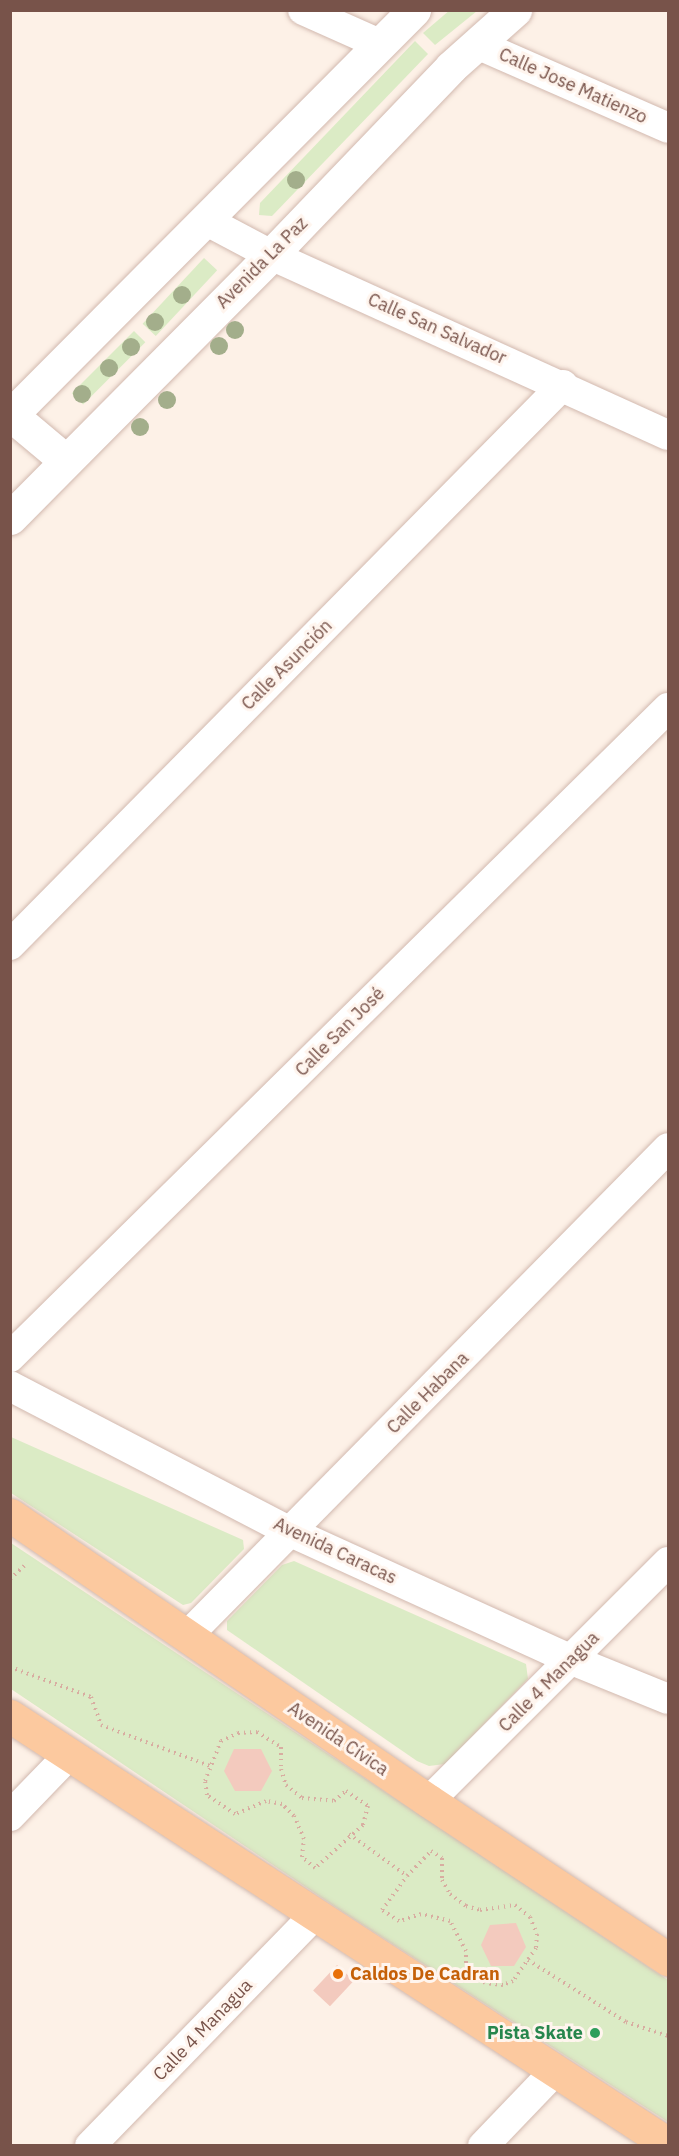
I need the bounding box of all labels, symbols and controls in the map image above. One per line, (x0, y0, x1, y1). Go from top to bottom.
street label: Calle Jose Matienzo (495, 44, 651, 128)
street label: Avenida La Paz (212, 213, 312, 313)
street label: Calle San Salvador (364, 289, 510, 369)
street label: Calle Asunción (237, 615, 337, 715)
street label: Calle San José (291, 983, 389, 1081)
street label: Calle Habana (383, 1348, 473, 1438)
street label: Avenida Caracas (270, 1513, 400, 1589)
street label: Calle 4 Managua (494, 1627, 604, 1737)
street label: Avenida Cívica (284, 1697, 392, 1781)
place label: Caldos De Cadran (350, 1963, 500, 1985)
marker: Caldos De Cadran (331, 1967, 345, 1981)
street label: Calle 4 Managua (149, 1975, 257, 2085)
place label: Pista Skate (487, 2022, 583, 2044)
marker: Pista Skate (588, 2026, 602, 2040)

